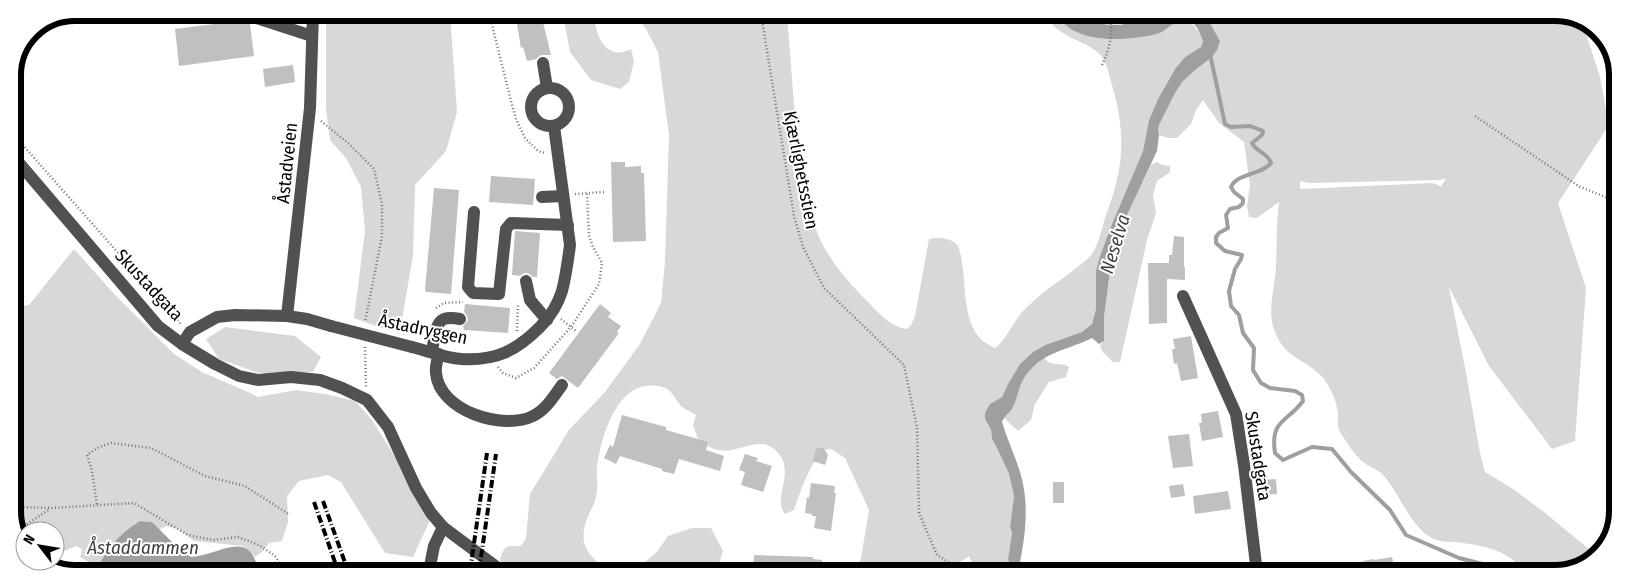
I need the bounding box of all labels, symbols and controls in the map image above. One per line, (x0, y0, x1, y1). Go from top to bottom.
street label: Kjærlighetsstien (779, 109, 823, 231)
street label: Åstadveien (271, 121, 302, 204)
water label: Neselva (1095, 212, 1135, 276)
street label: Skustadgata (110, 245, 188, 326)
street label: Åstadryggen (376, 308, 470, 349)
street label: Skustadgata (1240, 410, 1276, 502)
north arrow (15, 521, 65, 571)
text: N (20, 532, 39, 548)
water label: Åstaddammen (86, 536, 199, 559)

